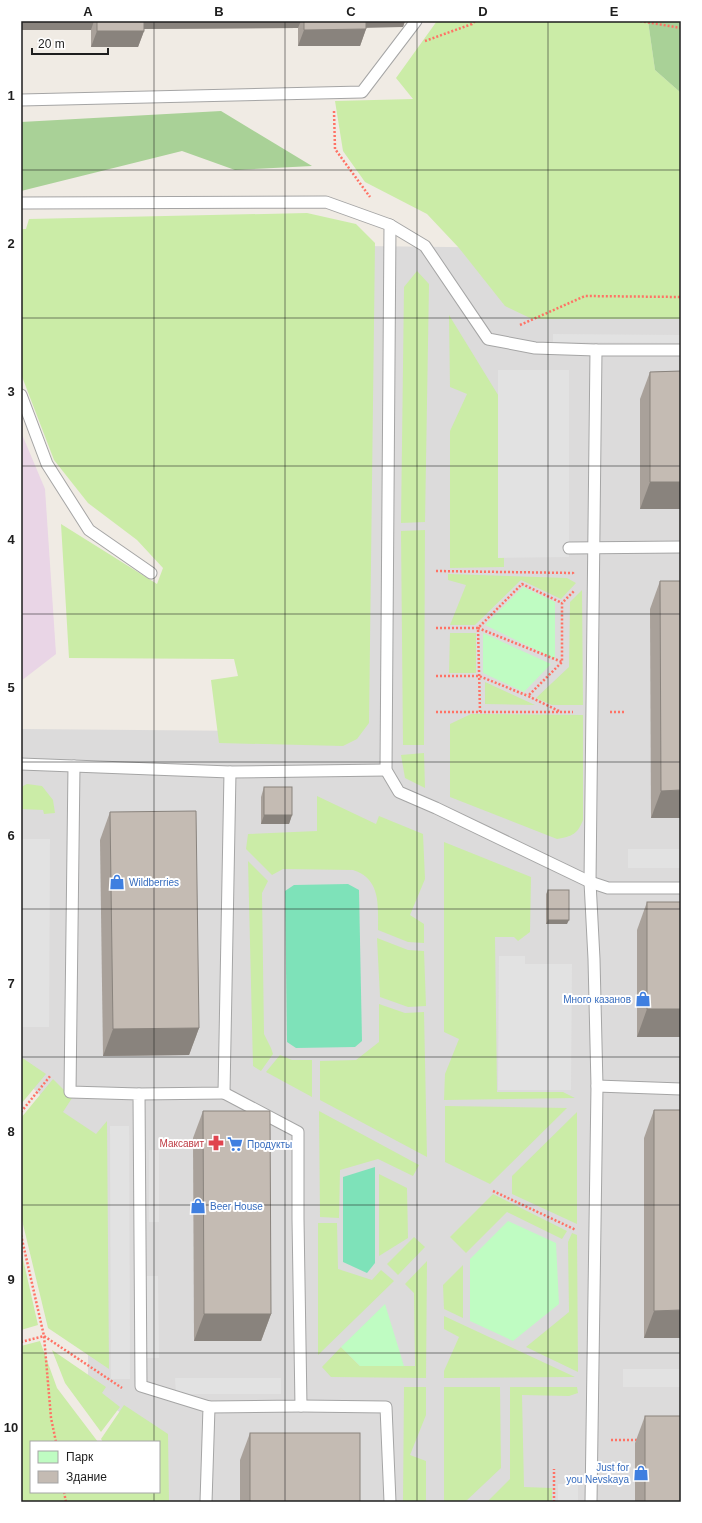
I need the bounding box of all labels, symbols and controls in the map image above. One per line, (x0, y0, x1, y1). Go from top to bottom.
text: A (83, 4, 93, 19)
text: B (214, 4, 224, 19)
text: C (346, 4, 356, 19)
text: D (478, 4, 488, 19)
text: E (610, 4, 619, 19)
scale bar (32, 30, 108, 56)
text: 20 m (38, 37, 65, 51)
text: 1 (7, 88, 15, 103)
text: 2 (7, 236, 15, 251)
text: 3 (7, 384, 15, 399)
text: 4 (7, 532, 15, 547)
text: 5 (7, 680, 15, 695)
text: 6 (7, 828, 15, 843)
shop icon: Wildberries (108, 873, 126, 891)
place label: Wildberries (129, 877, 179, 888)
text: 7 (7, 976, 15, 991)
shop icon: Много казанов (634, 990, 652, 1008)
place label: Много казанов (563, 994, 631, 1005)
text: 8 (7, 1124, 15, 1139)
pharmacy icon: Максавит (207, 1134, 225, 1152)
supermarket icon: Продукты (226, 1135, 244, 1153)
place label: Максавит (159, 1138, 204, 1149)
place label: Продукты (247, 1139, 292, 1150)
shop icon: Beer House (189, 1197, 207, 1215)
place label: Beer House (210, 1201, 263, 1212)
text: 9 (7, 1272, 15, 1287)
text: 10 (4, 1420, 18, 1435)
legend (30, 1441, 160, 1493)
text: Парк (66, 1450, 94, 1464)
place label: Just for you Nevskaya (566, 1462, 630, 1485)
shop icon: Just for you Nevskaya (632, 1464, 650, 1482)
text: Здание (66, 1470, 107, 1484)

